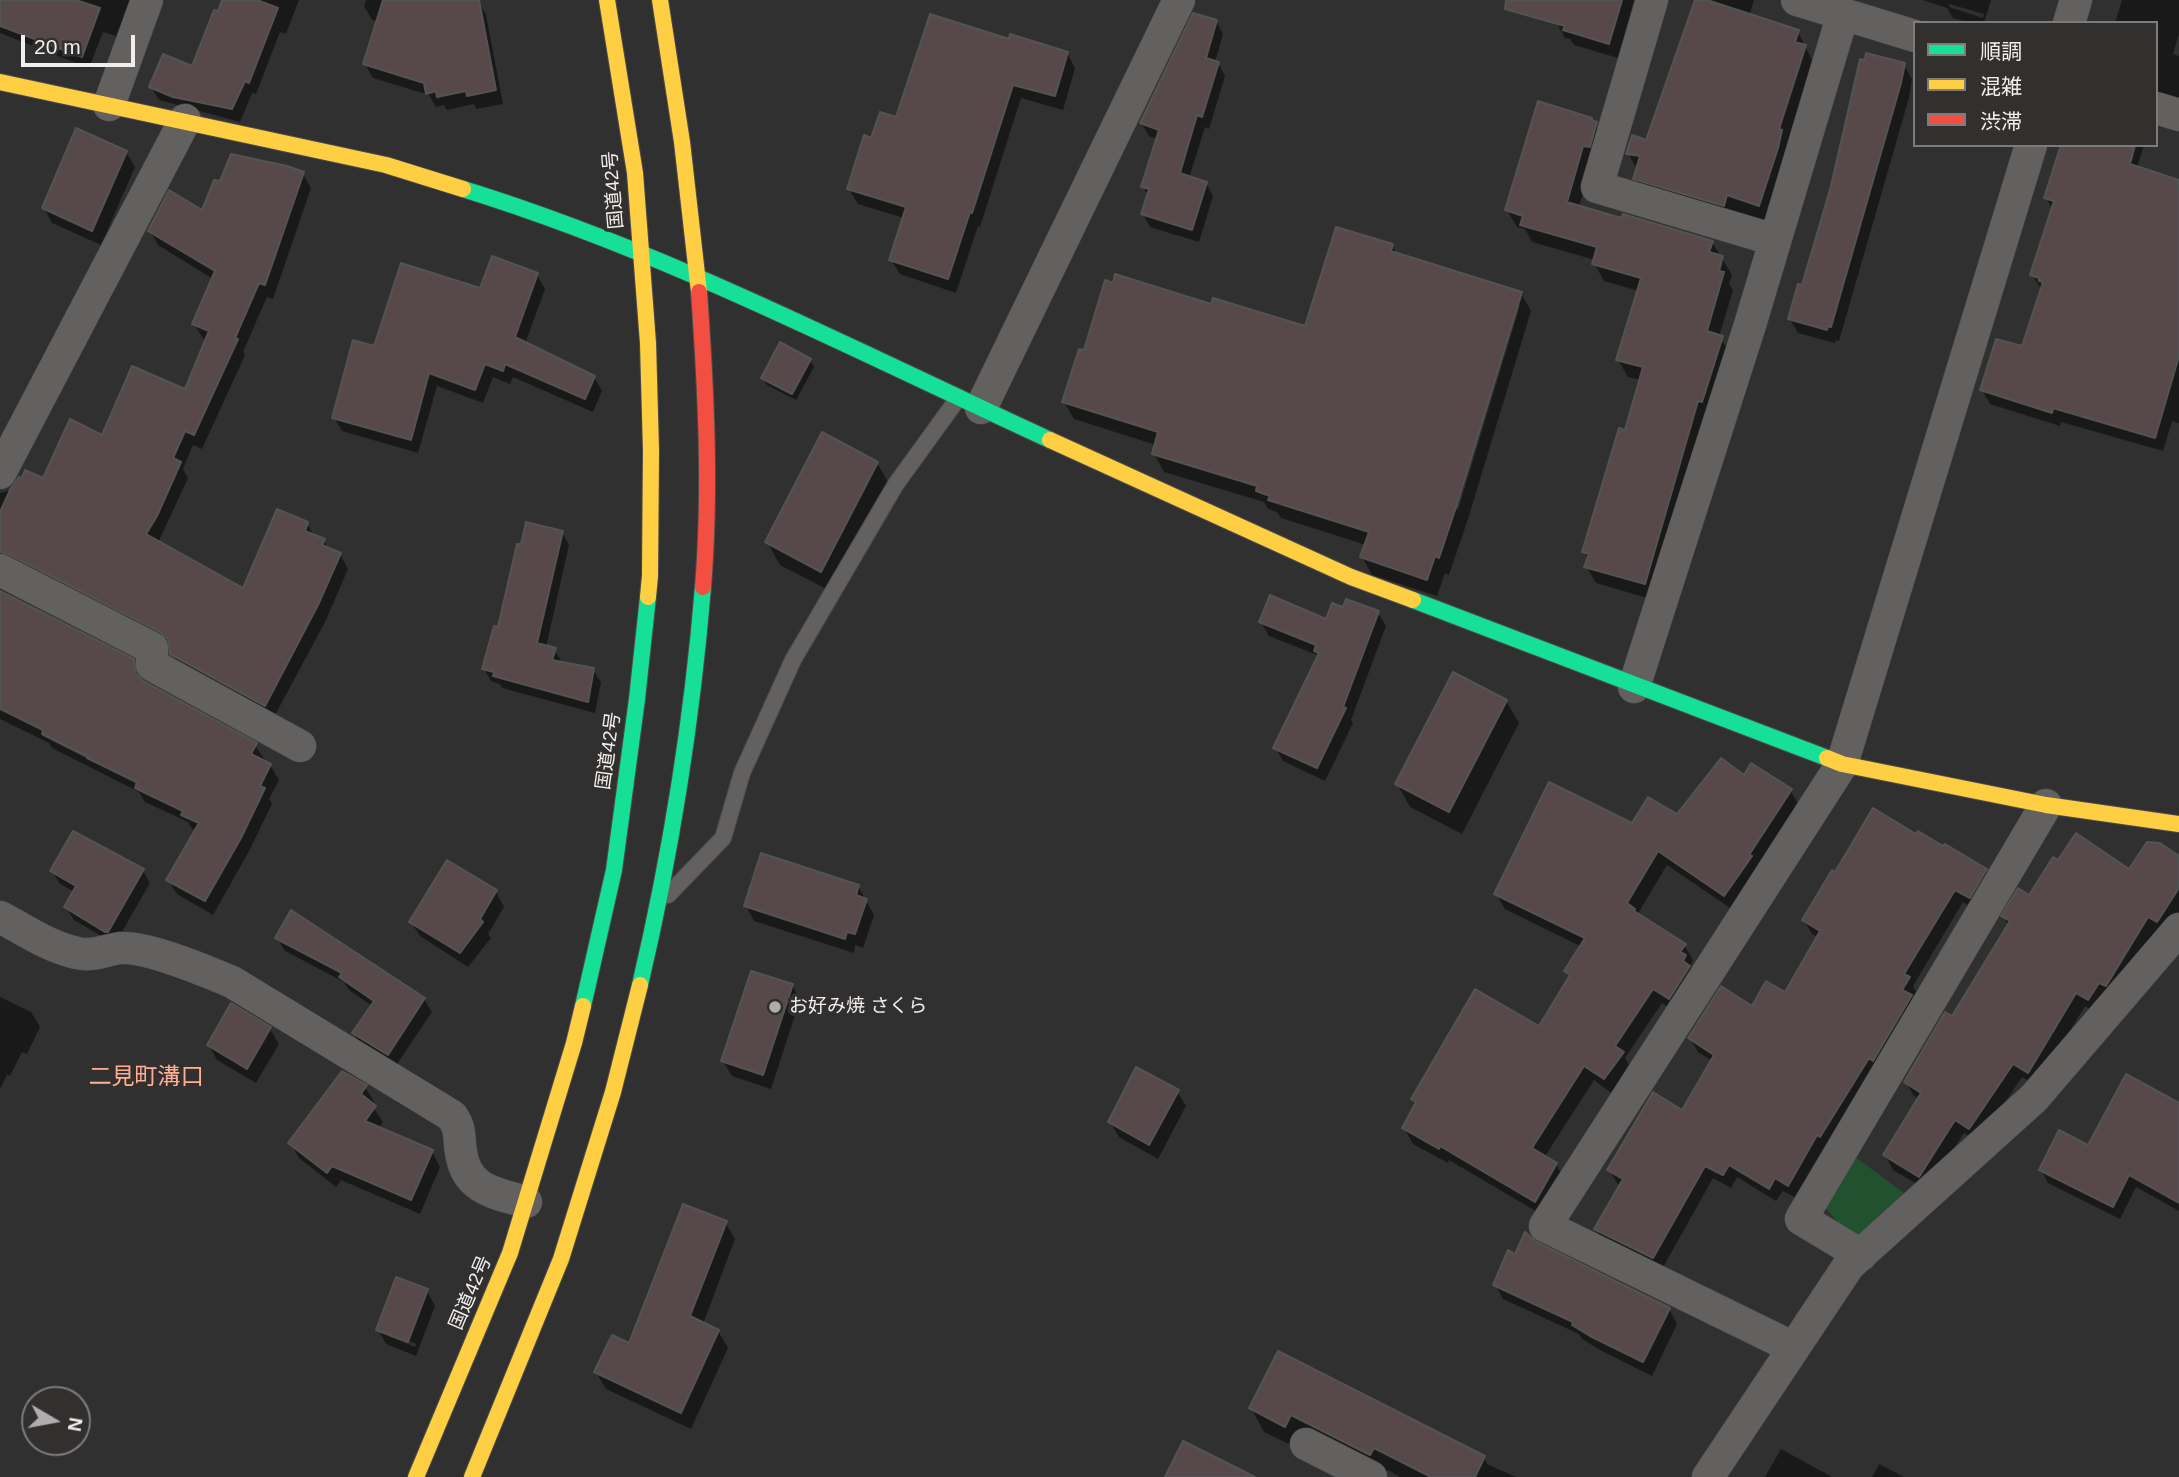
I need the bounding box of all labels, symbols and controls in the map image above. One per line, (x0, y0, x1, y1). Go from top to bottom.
scale bar (24, 21, 138, 65)
legend (1913, 21, 2158, 147)
text: 20 m (34, 35, 81, 58)
text: 順調 (1980, 40, 2022, 63)
text: 混雑 (1980, 75, 2022, 98)
text: 渋滞 (1980, 110, 2022, 133)
street label: 国道42号 (599, 150, 629, 230)
street label: 国道42号 (592, 711, 626, 791)
place label: お好み焼 さくら (789, 996, 927, 1018)
marker: お好み焼 さくら (767, 999, 783, 1015)
district label: 二見町溝口 (89, 1064, 203, 1092)
street label: 国道42号 (445, 1253, 497, 1333)
north arrow (21, 1386, 91, 1456)
text: N (64, 1416, 87, 1433)

